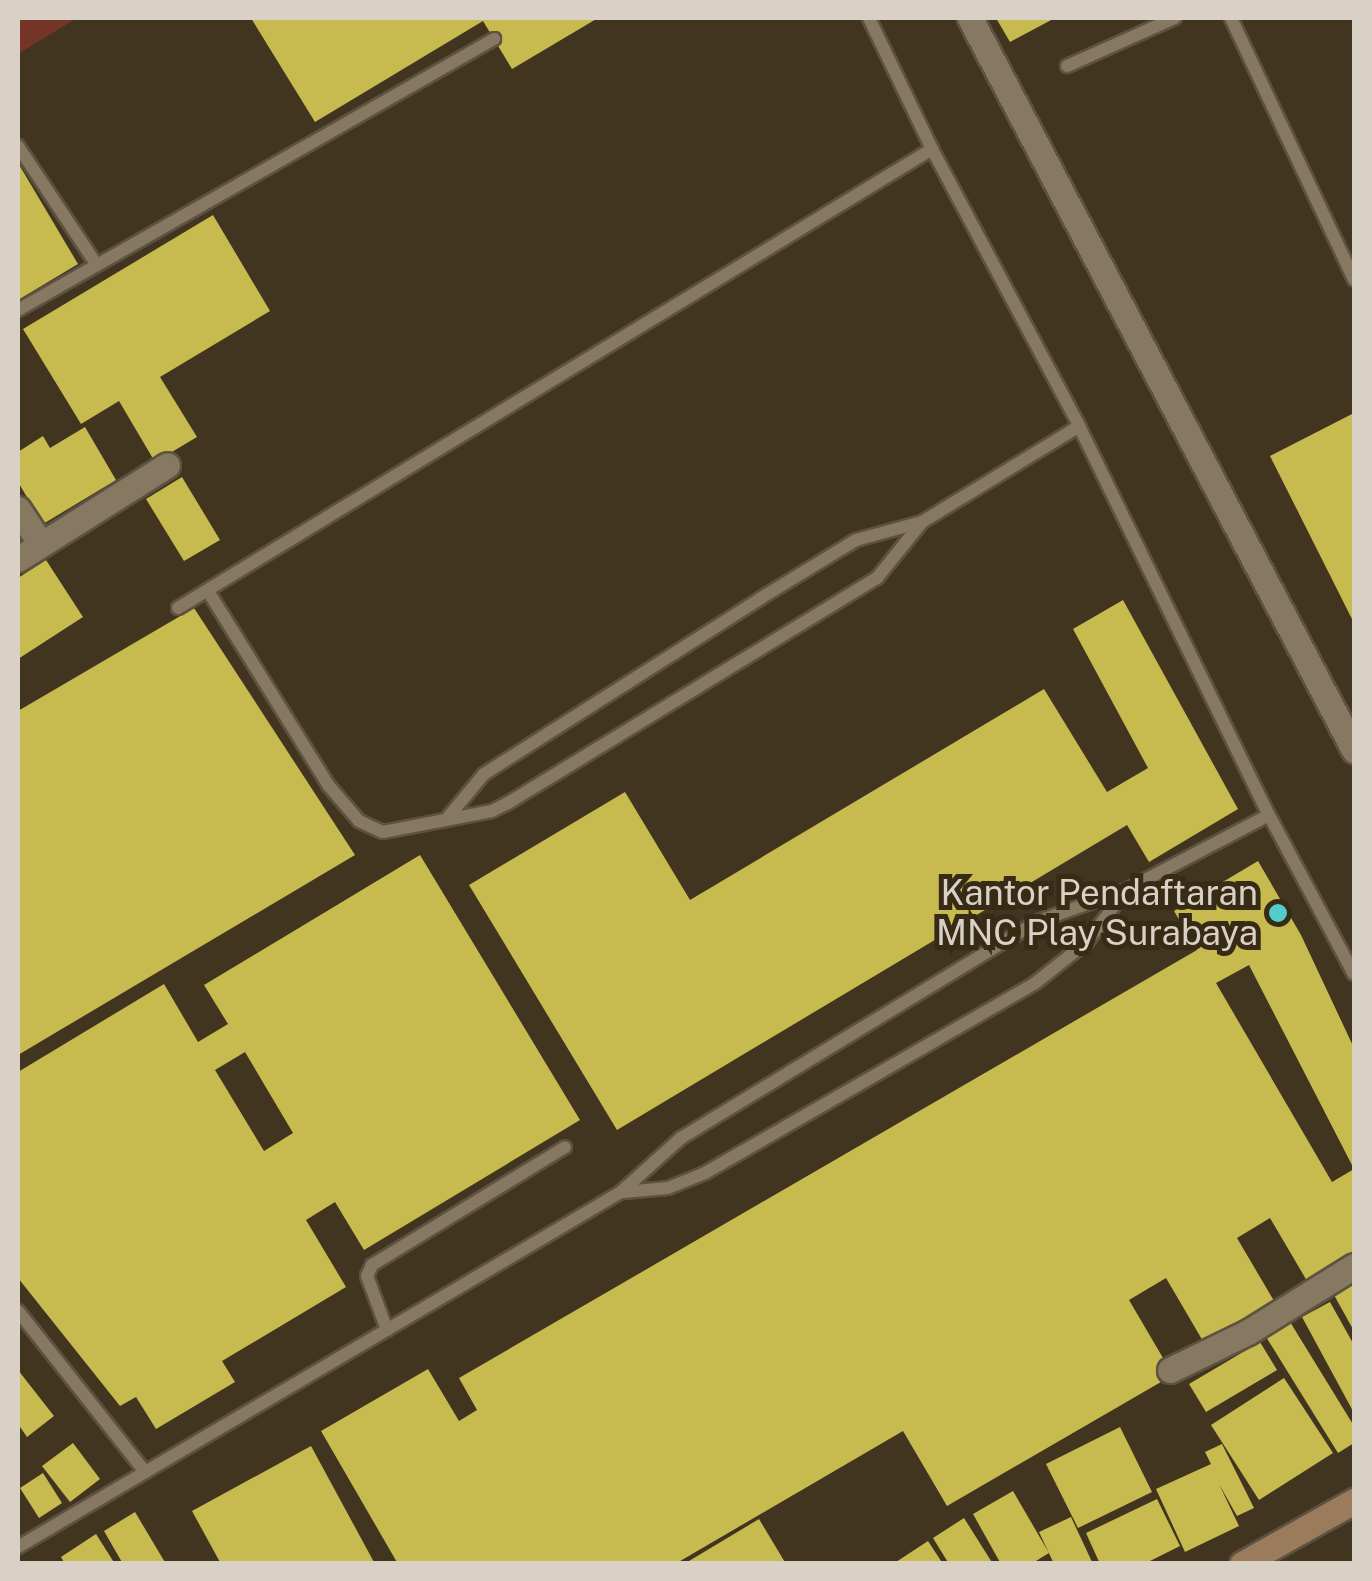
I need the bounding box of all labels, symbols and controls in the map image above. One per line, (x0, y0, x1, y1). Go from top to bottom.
place label: Kantor Pendaftaran MNC Play Surabaya (936, 872, 1258, 954)
marker: Kantor Pendaftaran MNC Play Surabaya (1267, 902, 1289, 924)

